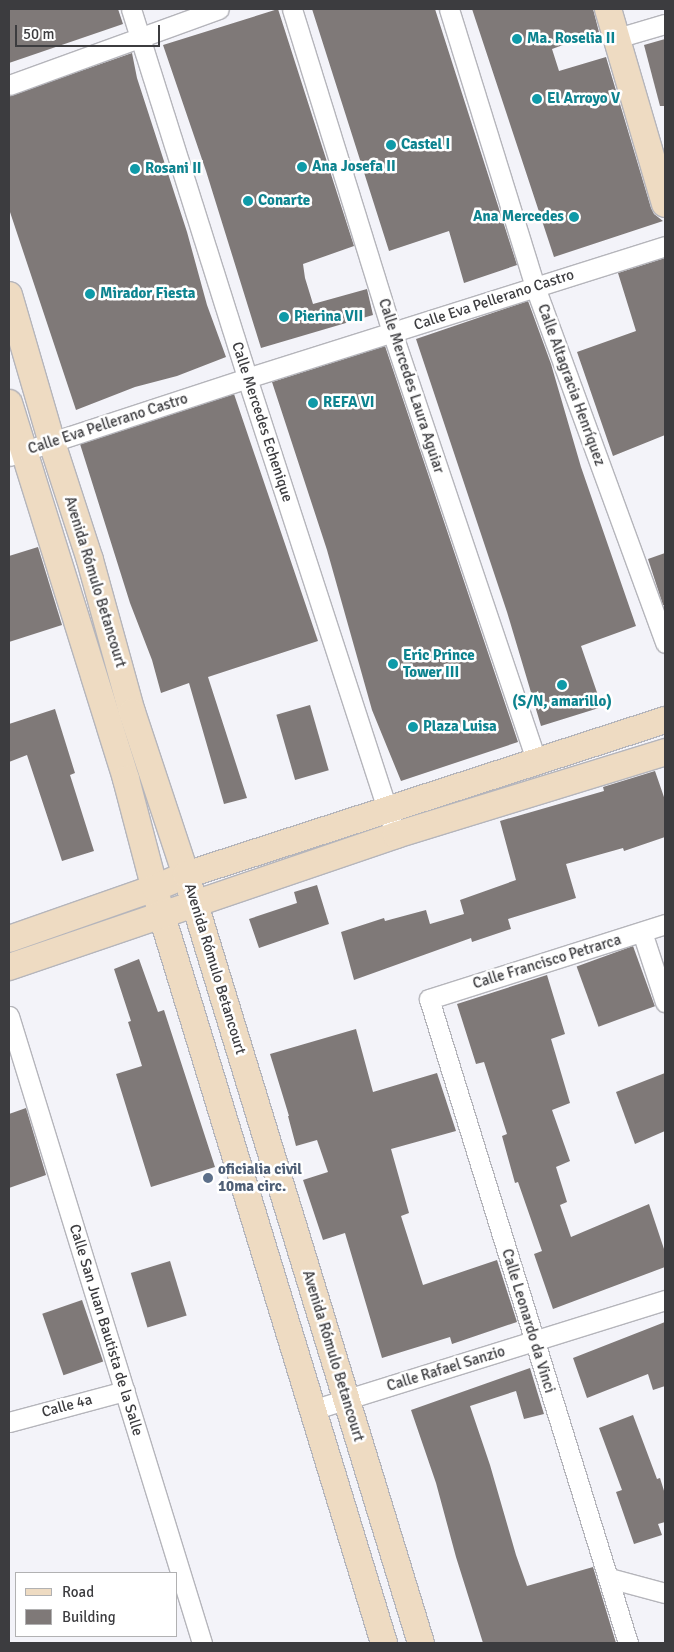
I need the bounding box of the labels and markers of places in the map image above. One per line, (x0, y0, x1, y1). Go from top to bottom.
place label: Ma. Roselia II (527, 30, 615, 48)
marker: Ma. Roselia II (511, 33, 523, 45)
place label: El Arroyo V (547, 90, 620, 108)
marker: El Arroyo V (531, 93, 543, 105)
place label: Castel I (401, 136, 450, 154)
marker: Castel I (385, 139, 397, 151)
place label: Ana Josefa II (312, 158, 396, 176)
place label: Rosani II (145, 160, 202, 178)
marker: Ana Josefa II (296, 161, 308, 173)
marker: Rosani II (129, 163, 141, 175)
place label: Conarte (258, 192, 310, 210)
marker: Conarte (242, 195, 254, 207)
place label: Ana Mercedes (473, 208, 564, 226)
marker: Ana Mercedes (568, 211, 580, 223)
place label: Mirador Fiesta (100, 285, 195, 303)
marker: Mirador Fiesta (84, 288, 96, 300)
place label: Pierina VII (294, 308, 363, 326)
marker: Pierina VII (278, 311, 290, 323)
place label: REFA VI (323, 394, 375, 412)
marker: REFA VI (307, 397, 319, 409)
place label: Eric Prince Tower III (403, 646, 475, 681)
marker: Eric Prince Tower III (387, 658, 399, 670)
marker: (S/N, amarillo) (556, 679, 568, 691)
place label: (S/N, amarillo) (512, 693, 612, 711)
place label: Plaza Luisa (423, 718, 497, 736)
marker: Plaza Luisa (407, 721, 419, 733)
place label: oficialia civil 10ma circ. (218, 1160, 302, 1195)
marker: oficialia civil 10ma circ. (202, 1172, 214, 1184)

